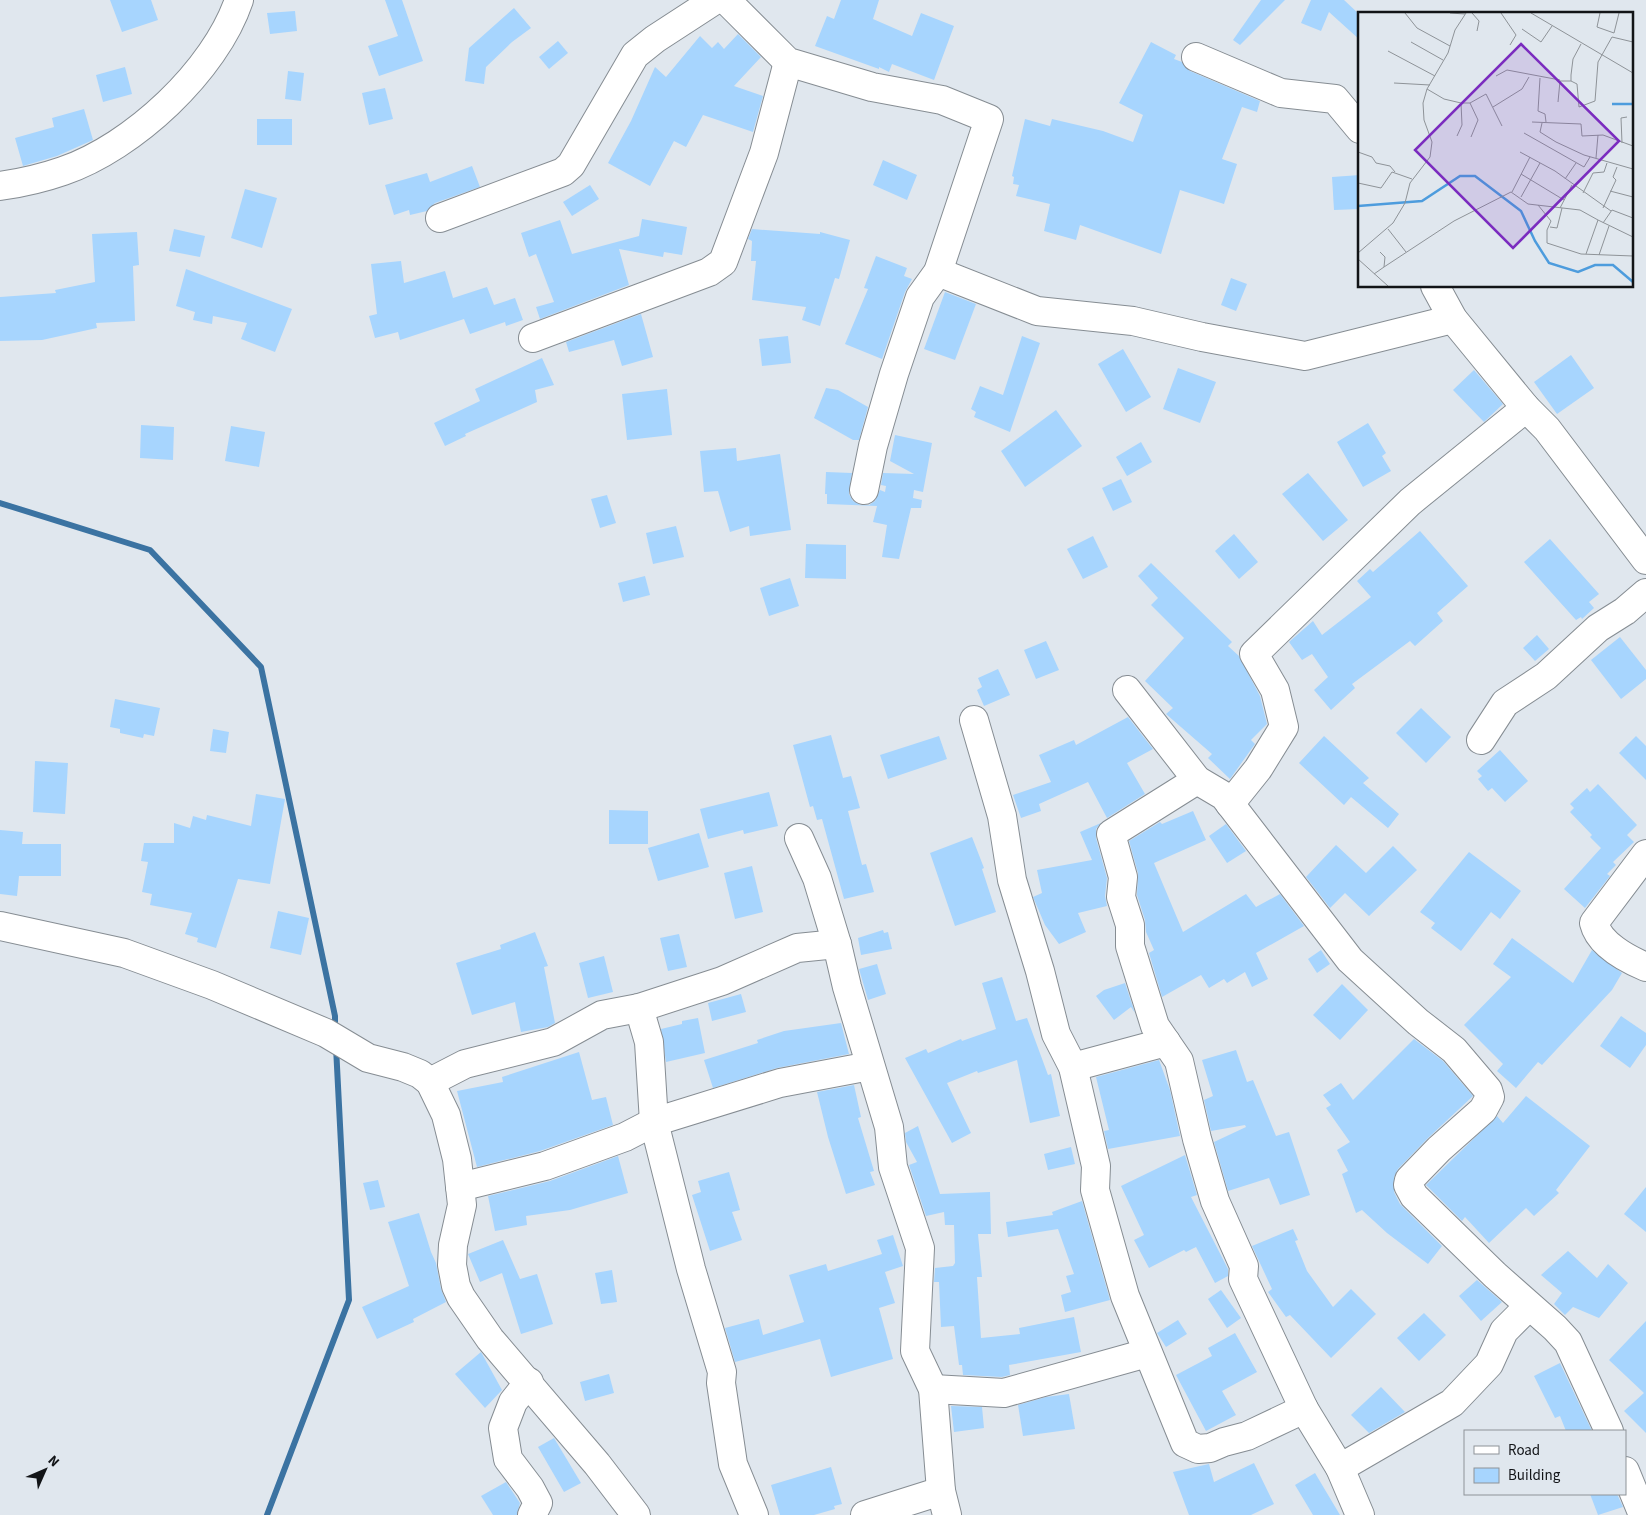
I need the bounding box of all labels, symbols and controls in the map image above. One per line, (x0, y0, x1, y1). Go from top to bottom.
inset map (1358, 12, 1634, 288)
legend (1464, 1430, 1626, 1495)
text: Road (1508, 1440, 1540, 1461)
north arrow (20, 1445, 70, 1495)
text: N (43, 1451, 64, 1472)
text: Building (1508, 1465, 1561, 1486)

